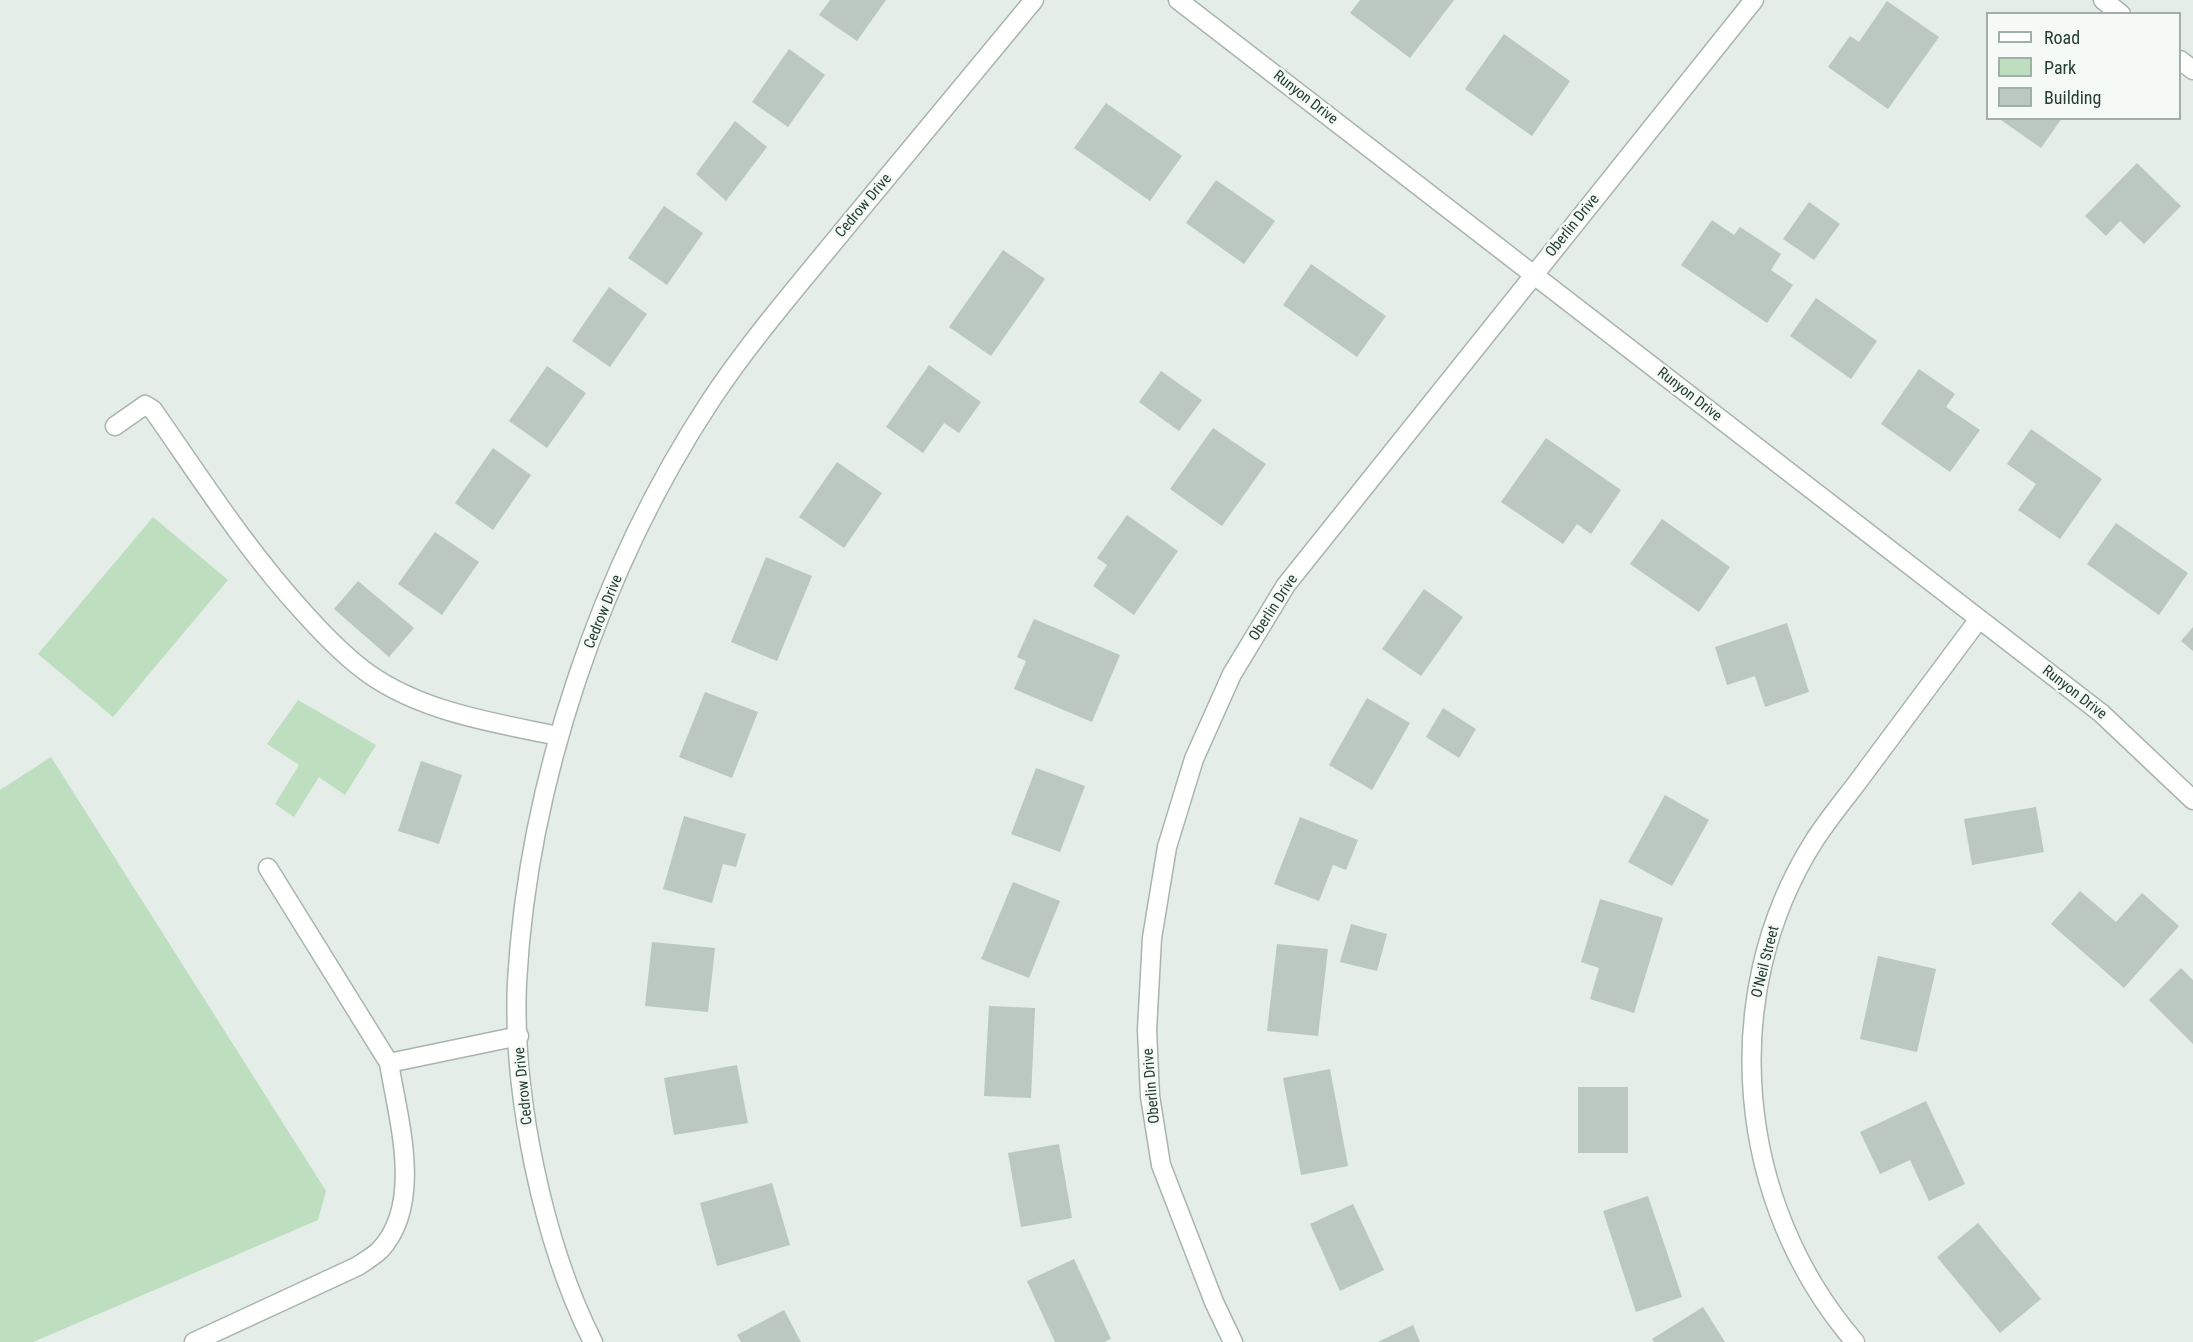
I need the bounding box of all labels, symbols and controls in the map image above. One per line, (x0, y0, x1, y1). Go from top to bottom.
legend (1986, 12, 2181, 120)
text: Road (2044, 27, 2080, 48)
text: Park (2044, 57, 2076, 78)
street label: Runyon Drive (1269, 67, 1341, 129)
text: Building (2044, 87, 2101, 108)
street label: Cedrow Drive (832, 170, 896, 242)
street label: Oberlin Drive (1542, 191, 1604, 261)
street label: Runyon Drive (1653, 364, 1725, 426)
street label: Oberlin Drive (1246, 571, 1302, 645)
street label: Cedrow Drive (581, 572, 627, 652)
street label: Runyon Drive (2038, 662, 2110, 724)
street label: O'Neil Street (1748, 924, 1784, 1000)
street label: Cedrow Drive (511, 1046, 537, 1126)
street label: Oberlin Drive (1140, 1048, 1164, 1124)

